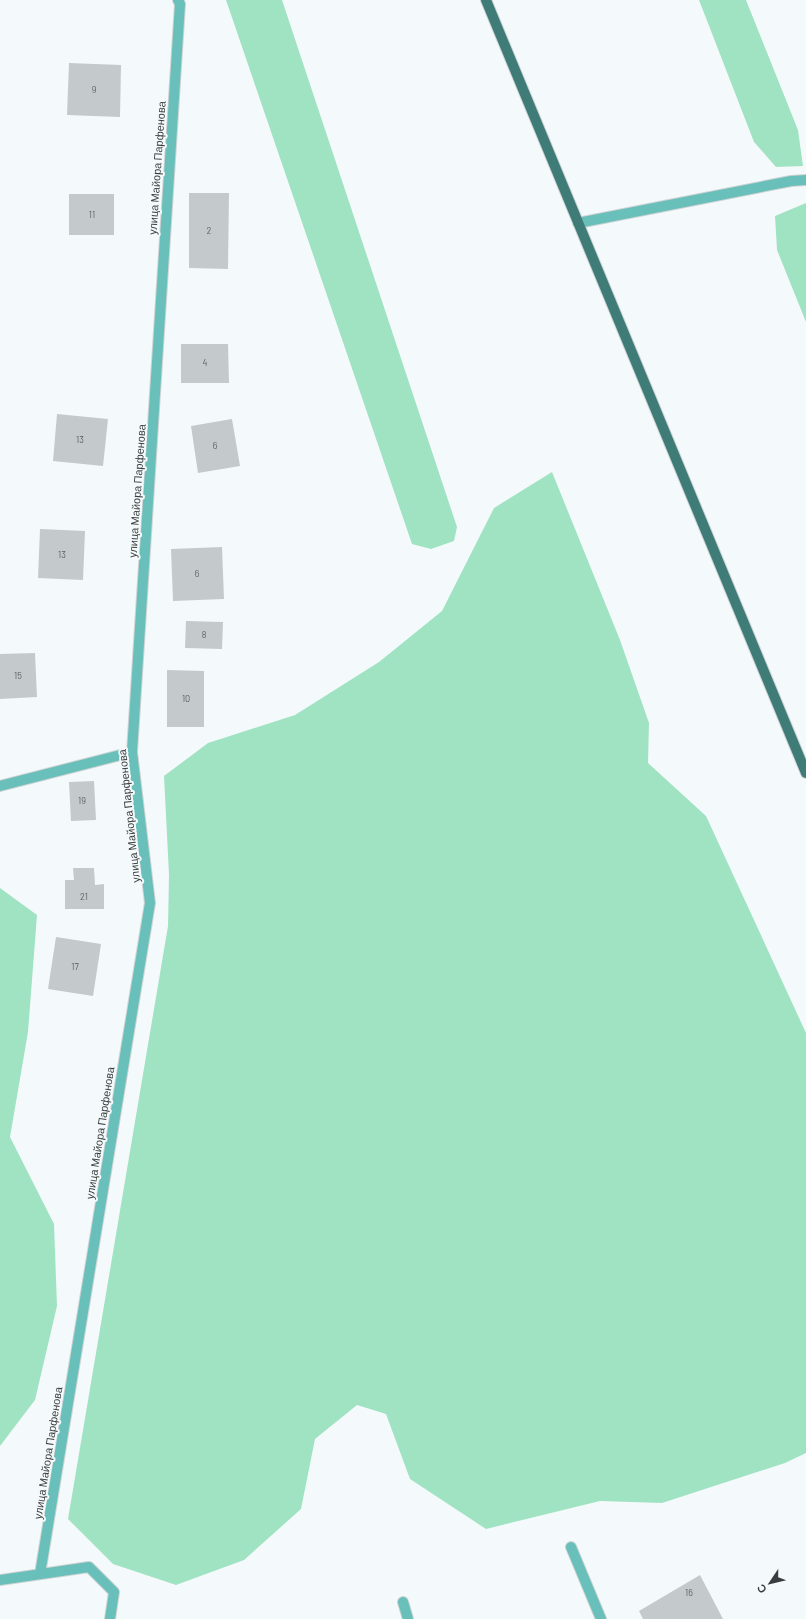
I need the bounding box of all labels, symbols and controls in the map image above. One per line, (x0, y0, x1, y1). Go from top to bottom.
house number: 9 (92, 84, 97, 95)
street label: улица Майора Парфенова (145, 100, 168, 235)
house number: 11 (89, 209, 95, 220)
house number: 2 (207, 225, 212, 236)
house number: 4 (203, 357, 208, 368)
street label: улица Майора Парфенова (125, 423, 148, 558)
house number: 13 (76, 434, 84, 445)
house number: 6 (213, 440, 218, 451)
house number: 13 (58, 549, 66, 560)
house number: 6 (195, 568, 200, 579)
house number: 8 (202, 629, 207, 640)
house number: 15 (14, 670, 22, 681)
house number: 10 (182, 693, 190, 704)
street label: улица Майора Парфенова (115, 748, 142, 883)
house number: 19 (78, 795, 86, 806)
house number: 21 (80, 891, 88, 902)
house number: 17 (71, 961, 79, 972)
street label: улица Майора Парфенова (83, 1065, 117, 1200)
street label: улица Майора Парфенова (31, 1385, 65, 1520)
north arrow (750, 1563, 790, 1603)
text: С (754, 1582, 769, 1596)
house number: 16 (685, 1587, 693, 1598)

